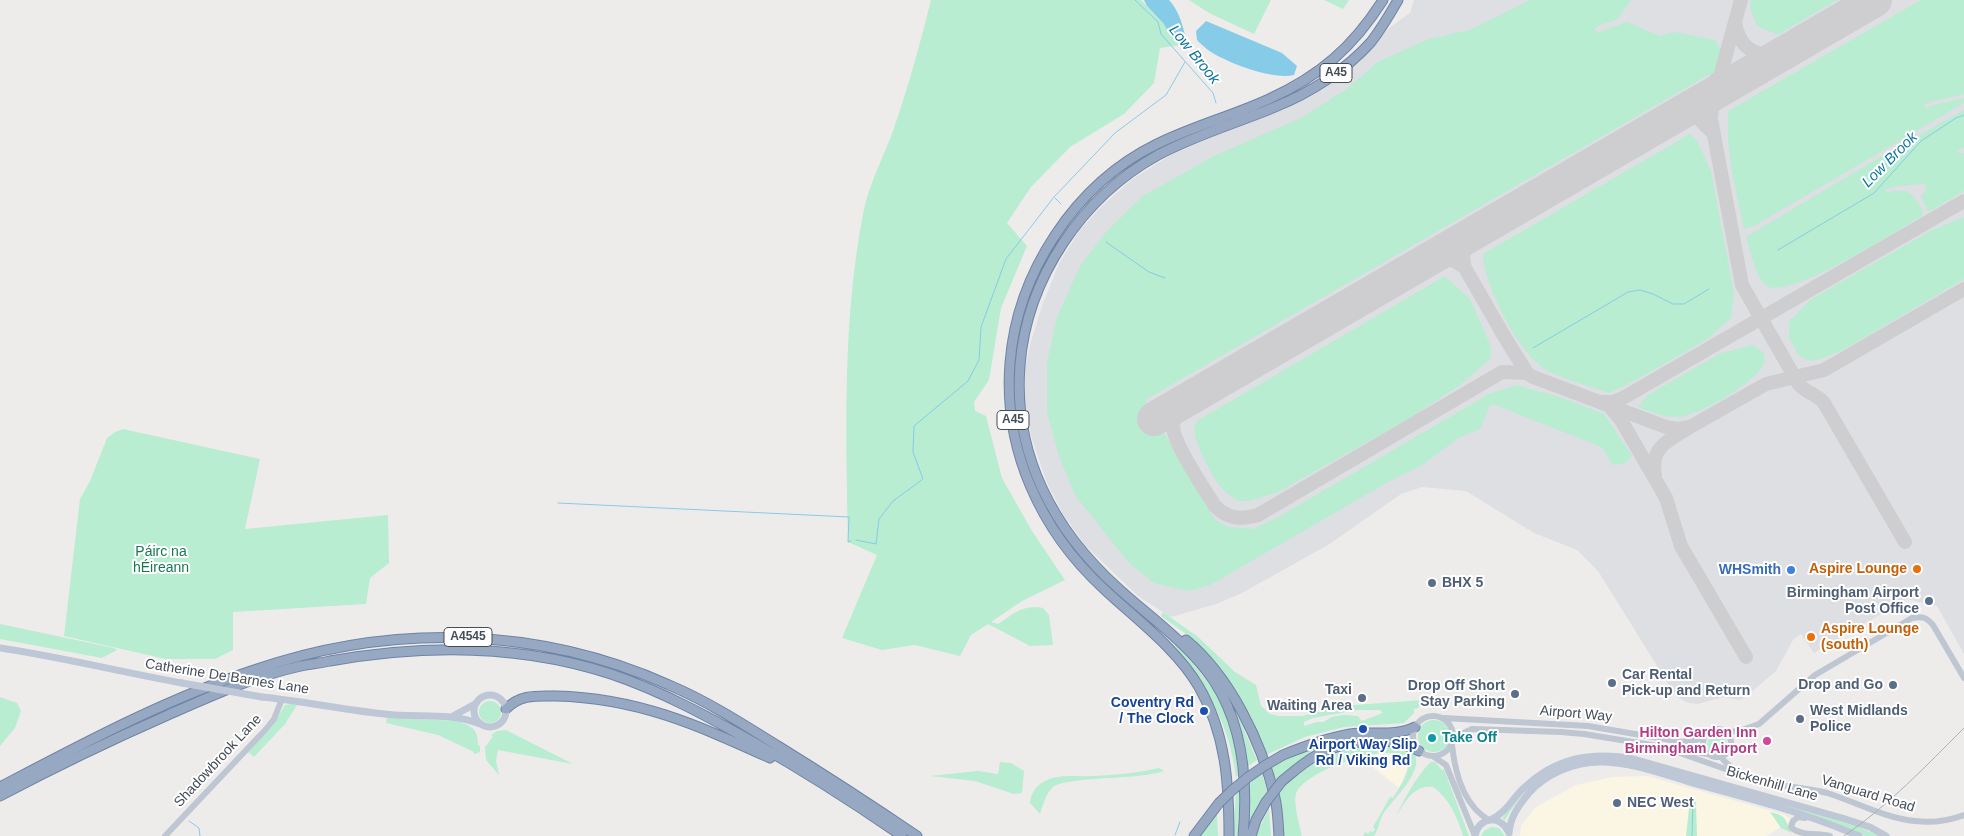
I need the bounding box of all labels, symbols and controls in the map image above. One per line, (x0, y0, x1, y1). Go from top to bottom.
water label: Low Brook (1165, 22, 1223, 88)
road number: A45 (1320, 64, 1352, 82)
water label: Low Brook (1859, 129, 1921, 191)
road number: A45 (997, 410, 1029, 430)
park label: Páirc na hÉireann (133, 544, 189, 576)
place label: Aspire Lounge (1809, 561, 1907, 577)
place label: WHSmith (1719, 562, 1781, 578)
marker: Aspire Lounge (1911, 563, 1923, 575)
marker: WHSmith (1785, 564, 1797, 576)
place label: BHX 5 (1442, 575, 1483, 591)
marker: BHX 5 (1426, 577, 1438, 589)
place label: Birmingham Airport Post Office (1787, 585, 1919, 618)
marker: Birmingham Airport Post Office (1923, 595, 1935, 607)
place label: Aspire Lounge (south) (1821, 621, 1919, 654)
road number: A4545 (444, 628, 492, 646)
marker: Aspire Lounge (south) (1805, 631, 1817, 643)
street label: Catherine De Barnes Lane (144, 656, 310, 698)
place label: Car Rental Pick-up and Return (1622, 667, 1750, 700)
marker: Car Rental Pick-up and Return (1606, 677, 1618, 689)
place label: Drop and Go (1798, 677, 1883, 693)
place label: Drop Off Short Stay Parking (1408, 678, 1505, 710)
marker: Drop and Go (1887, 679, 1899, 691)
place label: Taxi Waiting Area (1267, 682, 1352, 714)
marker: Drop Off Short Stay Parking (1509, 688, 1521, 700)
marker: Taxi Waiting Area (1356, 692, 1368, 704)
place label: Coventry Rd / The Clock (1111, 695, 1194, 728)
street label: Airport Way (1539, 702, 1613, 726)
place label: West Midlands Police (1810, 703, 1908, 736)
marker: Coventry Rd / The Clock (1198, 705, 1210, 717)
street label: Shadowbrook Lane (171, 711, 265, 811)
marker: West Midlands Police (1794, 713, 1806, 725)
marker: Airport Way Slip Rd / Viking Rd (1357, 723, 1369, 735)
place label: Hilton Garden Inn Birmingham Airport (1625, 725, 1757, 758)
place label: Take Off (1442, 730, 1497, 746)
marker: Take Off (1426, 732, 1438, 744)
marker: Hilton Garden Inn Birmingham Airport (1761, 735, 1773, 747)
place label: Airport Way Slip Rd / Viking Rd (1309, 737, 1417, 770)
street label: Bickenhill Lane (1724, 763, 1820, 805)
street label: Vanguard Road (1819, 772, 1917, 816)
place label: NEC West (1627, 795, 1694, 811)
marker: NEC West (1611, 797, 1623, 809)

